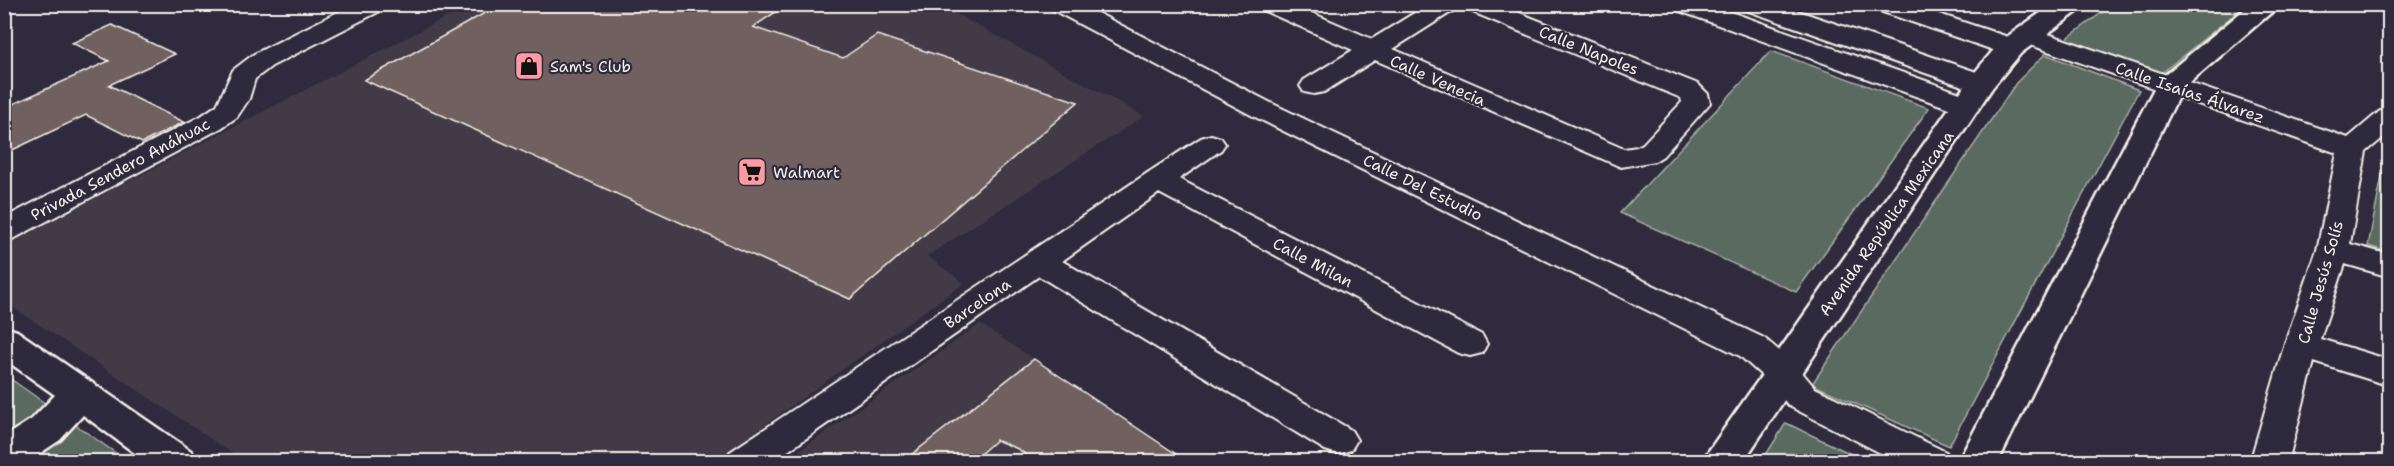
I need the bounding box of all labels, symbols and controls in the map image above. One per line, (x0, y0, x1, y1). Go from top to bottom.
street label: Calle Napoles (1536, 21, 1642, 80)
shop icon: Sam's Club (513, 50, 545, 82)
street label: Calle Venecia (1387, 50, 1489, 111)
place label: Sam's Club (550, 56, 631, 77)
street label: Calle Isaías Álvarez (2113, 57, 2267, 128)
street label: Privada Sendero Anáhuac (27, 113, 213, 226)
street label: Avenida República Mexicana (1814, 126, 1959, 320)
street label: Calle Del Estudio (1360, 149, 1486, 225)
supermarket icon: Walmart (736, 156, 768, 188)
place label: Walmart (773, 162, 840, 183)
street label: Calle Jesús Solís (2293, 218, 2348, 346)
street label: Calle Milan (1269, 233, 1357, 292)
street label: Barcelona (940, 273, 1015, 333)

